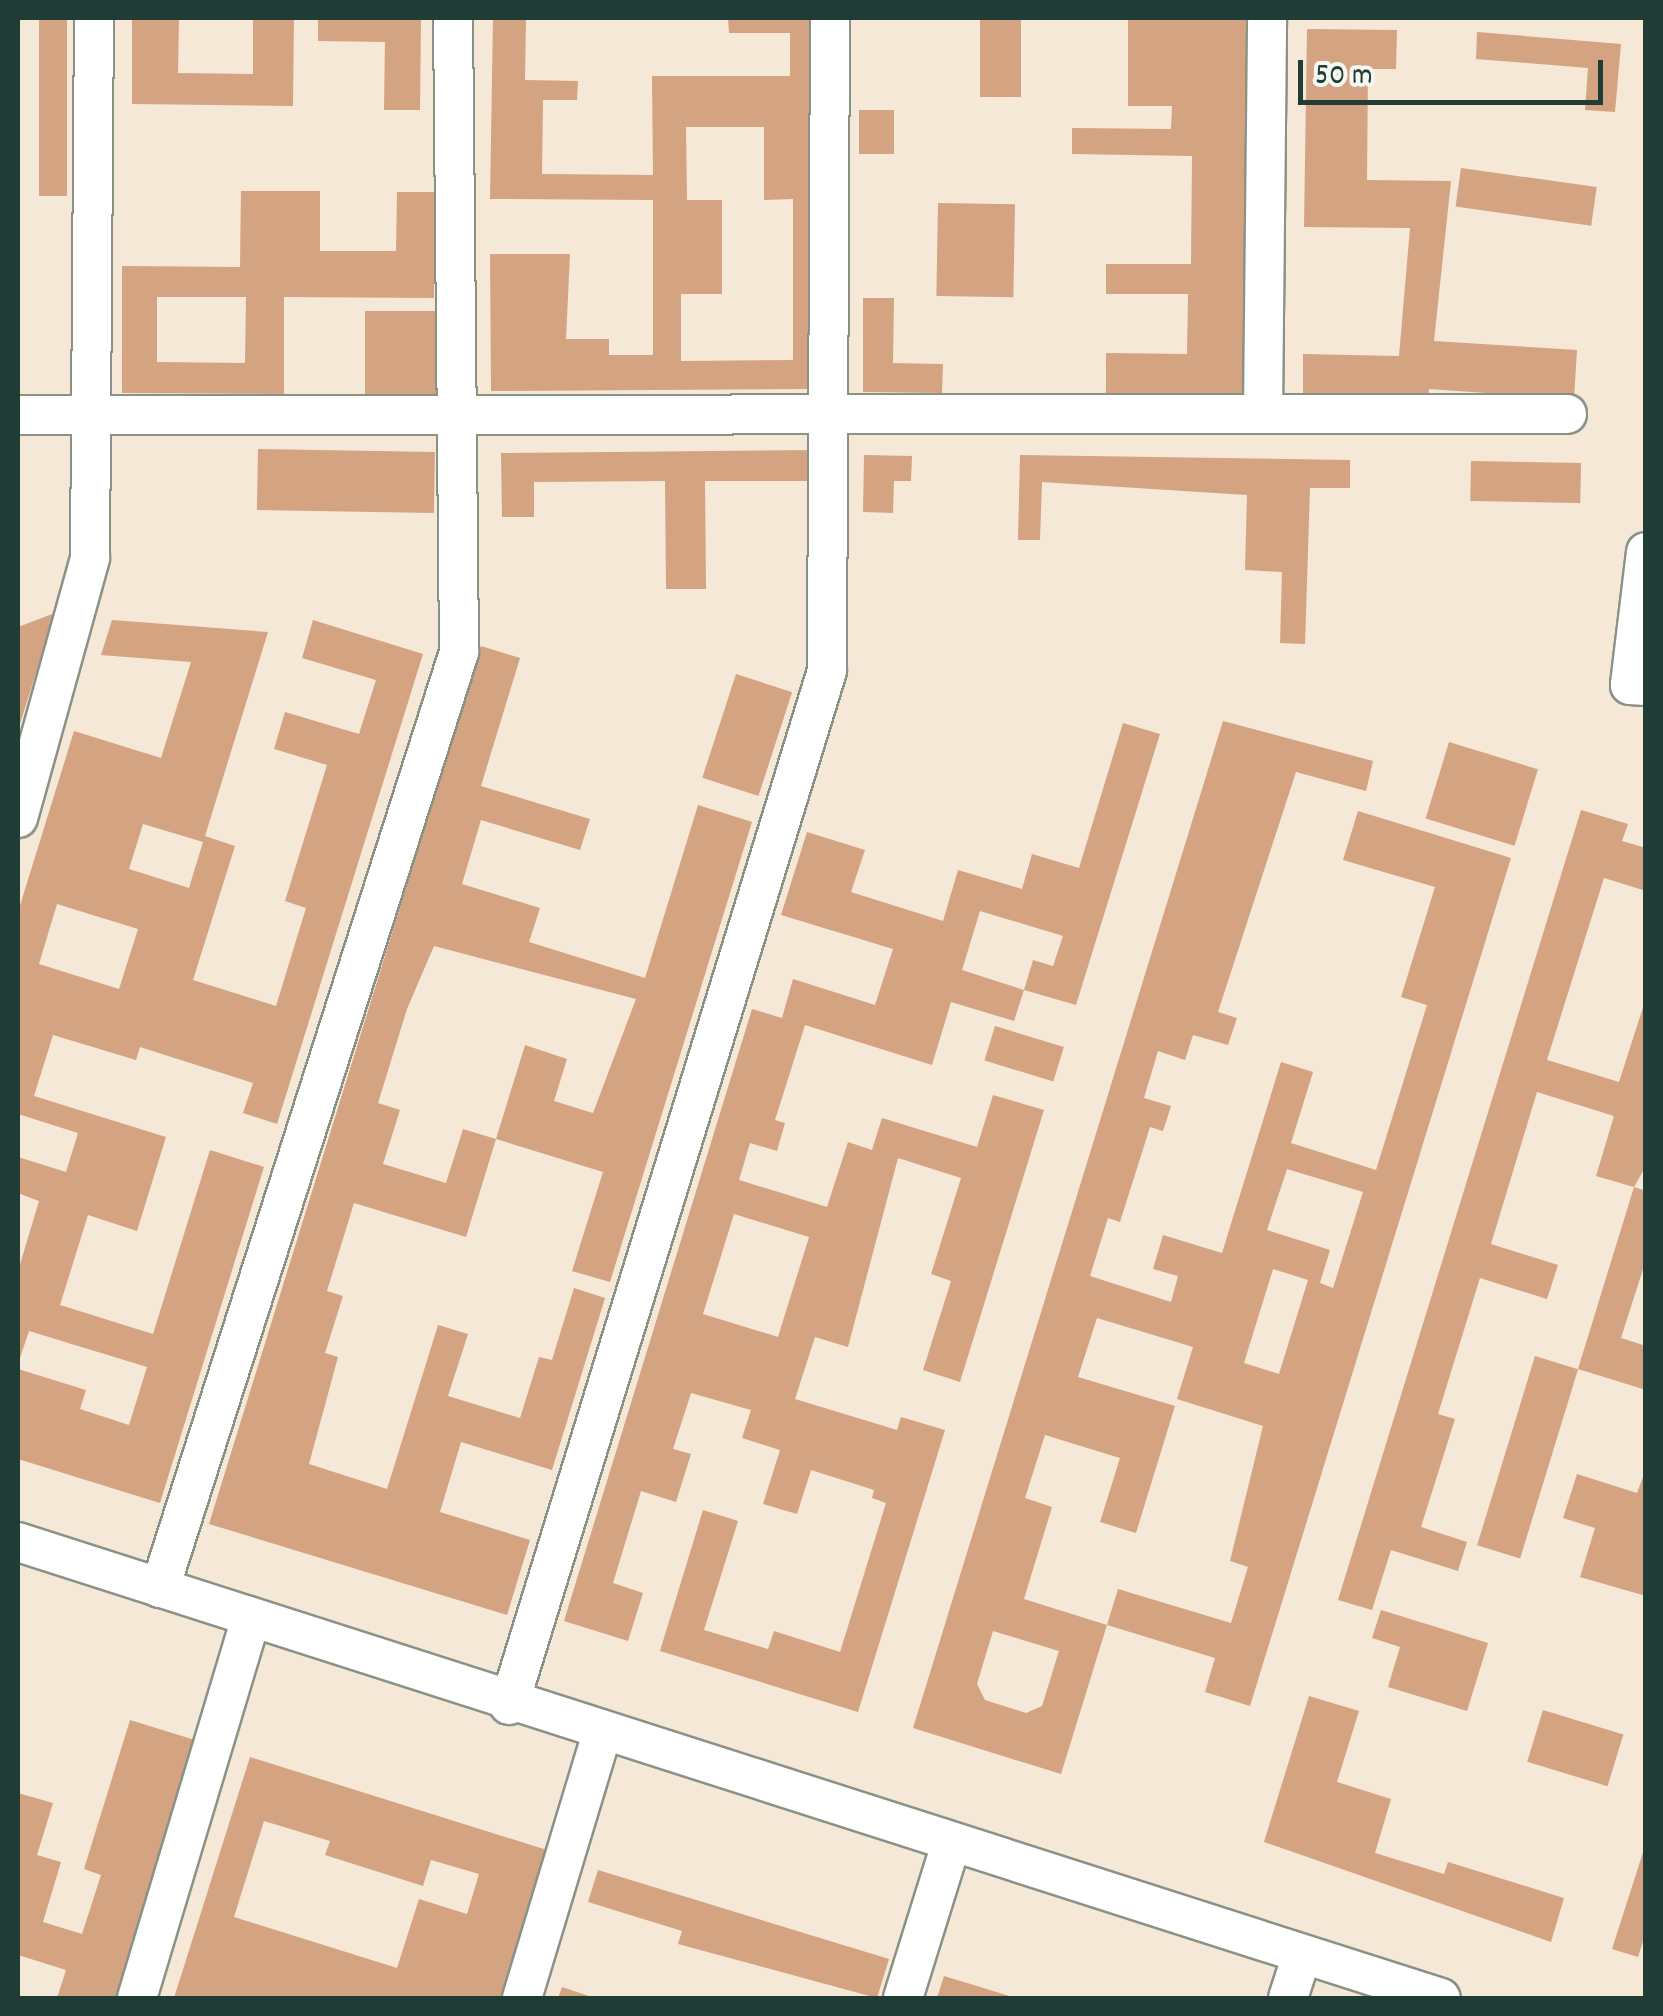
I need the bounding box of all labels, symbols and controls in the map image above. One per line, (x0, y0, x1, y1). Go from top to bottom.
scale bar (1303, 40, 1608, 102)
text: 50 m (1315, 56, 1373, 99)

